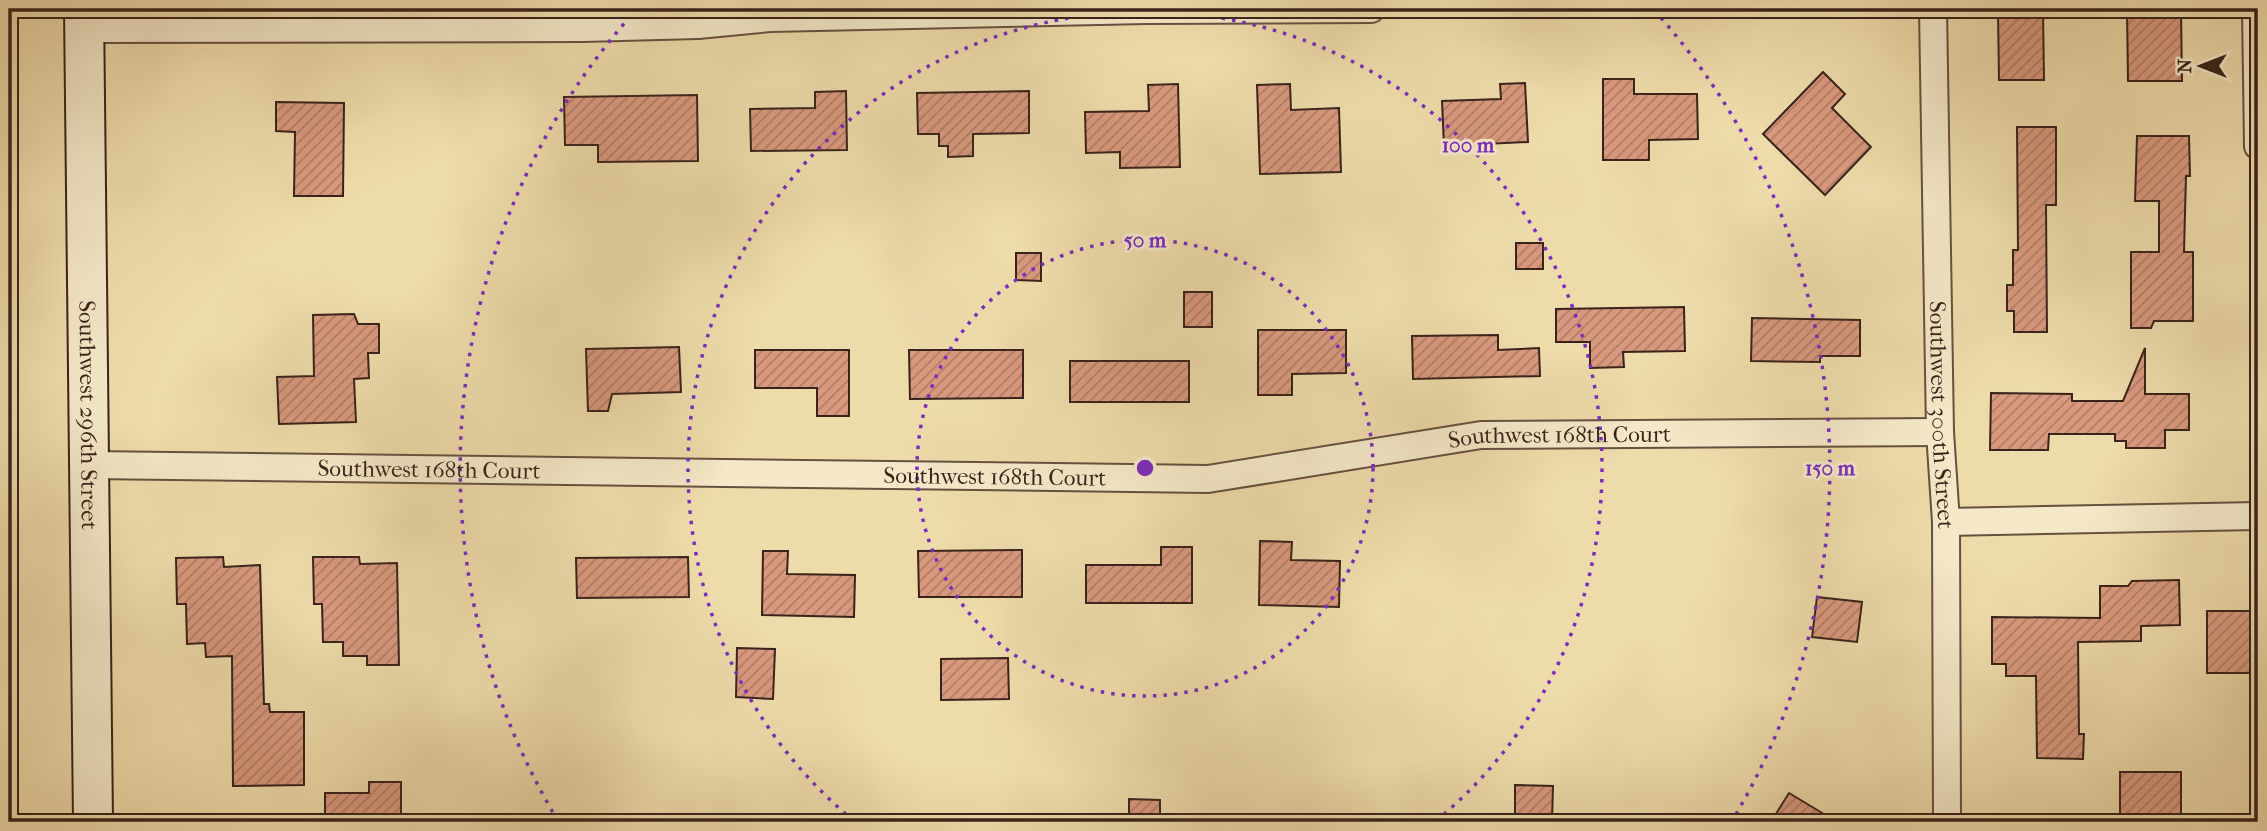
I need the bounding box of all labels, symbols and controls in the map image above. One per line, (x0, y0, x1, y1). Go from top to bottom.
north arrow (2166, 32, 2236, 102)
text: N (2174, 58, 2196, 73)
text: 100 m (1442, 133, 1495, 157)
text: 50 m (1124, 228, 1167, 252)
street label: Southwest 296th Street (73, 300, 103, 530)
street label: Southwest 300th Street (1924, 301, 1959, 529)
street label: Southwest 168th Court (1446, 421, 1671, 454)
street label: Southwest 168th Court (317, 455, 541, 485)
centre of rings (1133, 456, 1157, 480)
text: 150 m (1805, 456, 1856, 480)
street label: Southwest 168th Court (883, 462, 1107, 492)

